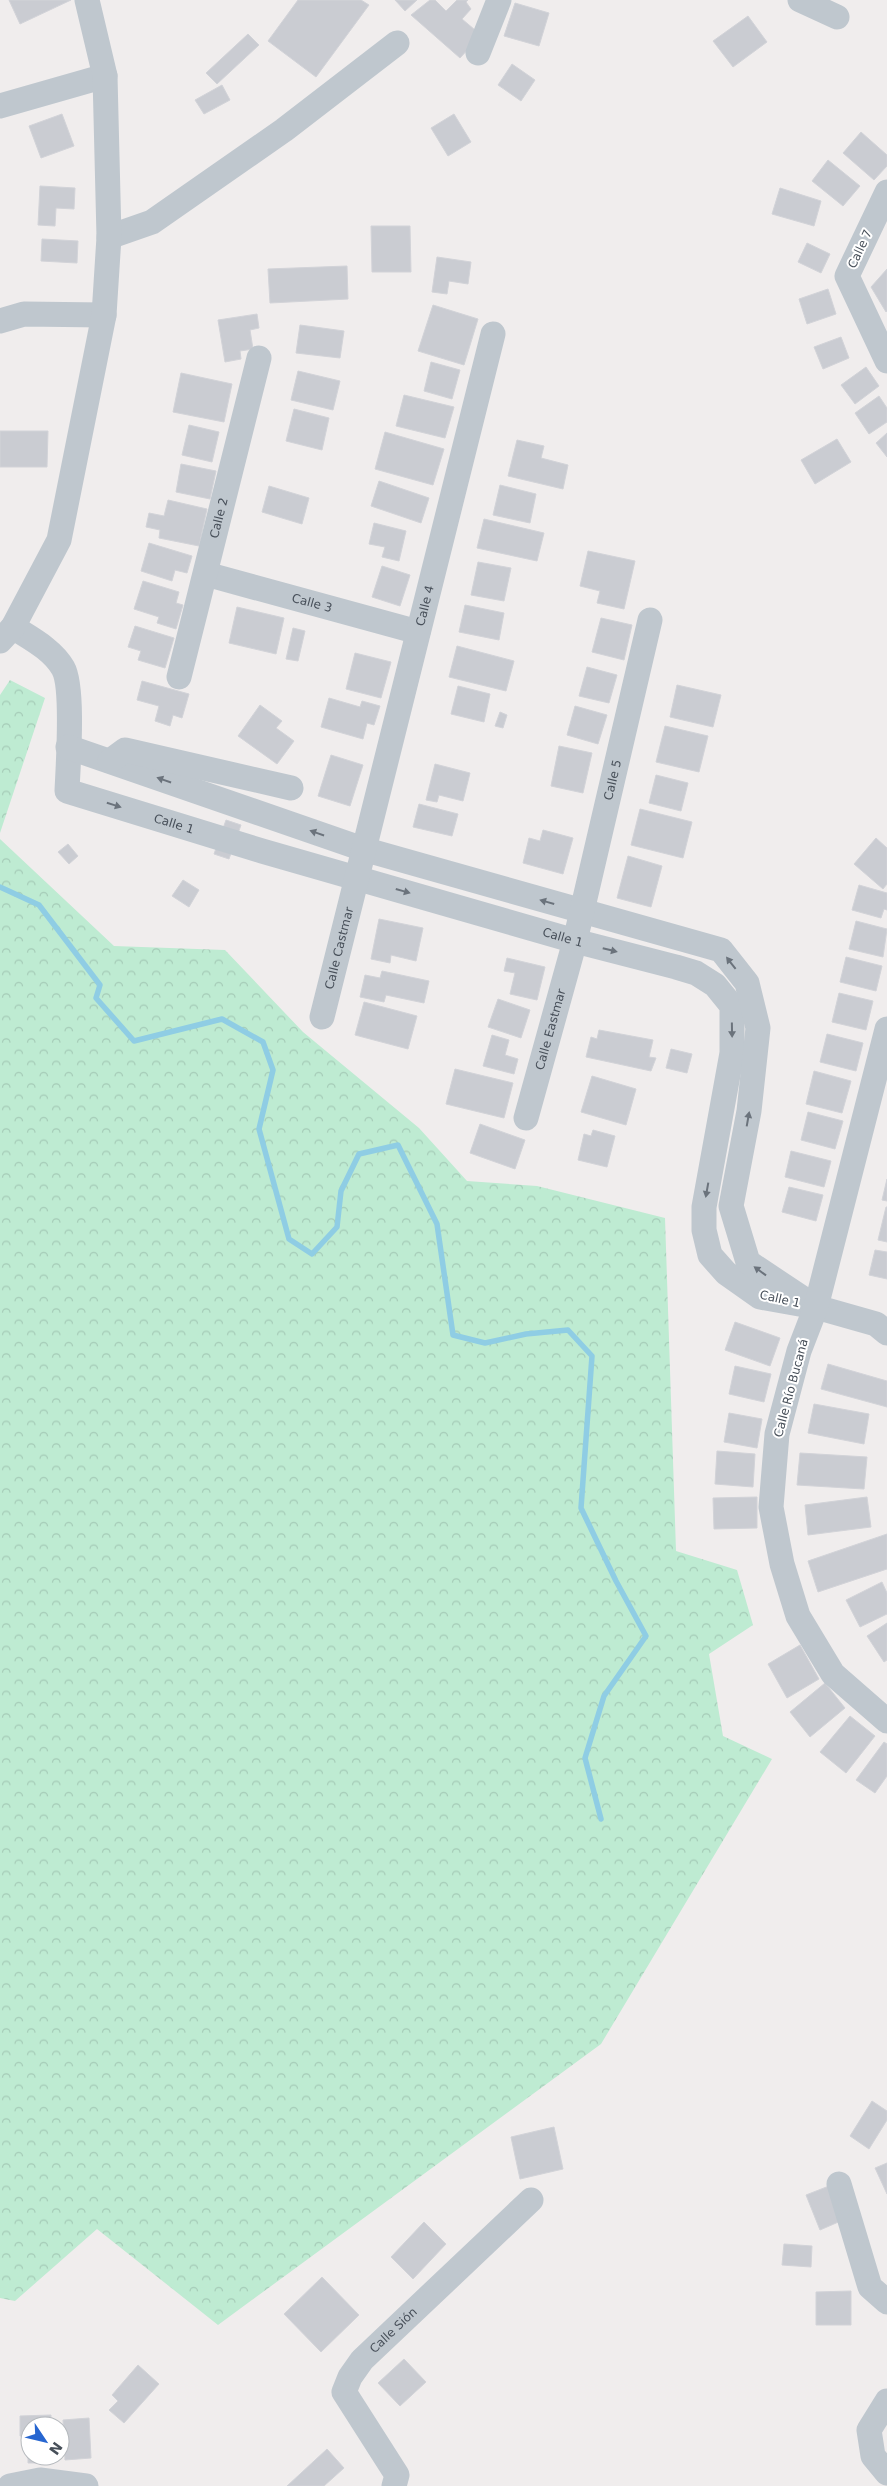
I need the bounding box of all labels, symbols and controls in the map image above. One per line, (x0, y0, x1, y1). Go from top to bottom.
street label: Calle 7 (845, 227, 875, 271)
street label: Calle 2 (207, 496, 231, 540)
street label: Calle 4 (413, 584, 437, 627)
street label: Calle 3 (290, 591, 334, 615)
street label: Calle 5 (601, 758, 624, 802)
one-way arrow (156, 776, 171, 784)
one-way arrow (106, 802, 121, 810)
street label: Calle 1 (152, 811, 196, 837)
one-way arrow (310, 829, 325, 837)
one-way arrow (396, 887, 411, 895)
one-way arrow (539, 898, 554, 906)
street label: Calle Castmar (322, 905, 356, 991)
street label: Calle 1 (541, 925, 584, 950)
one-way arrow (602, 946, 617, 954)
one-way arrow (726, 957, 737, 970)
street label: Calle Eastmar (533, 987, 568, 1071)
one-way arrow (728, 1022, 736, 1038)
one-way arrow (744, 1110, 752, 1126)
one-way arrow (703, 1183, 711, 1199)
one-way arrow (753, 1266, 767, 1276)
street label: Calle 1 (758, 1288, 802, 1310)
street label: Calle Río Bucaná (771, 1337, 811, 1439)
street label: Calle Sión (367, 2305, 420, 2356)
north arrow (20, 2416, 70, 2466)
text: N (46, 2439, 66, 2458)

